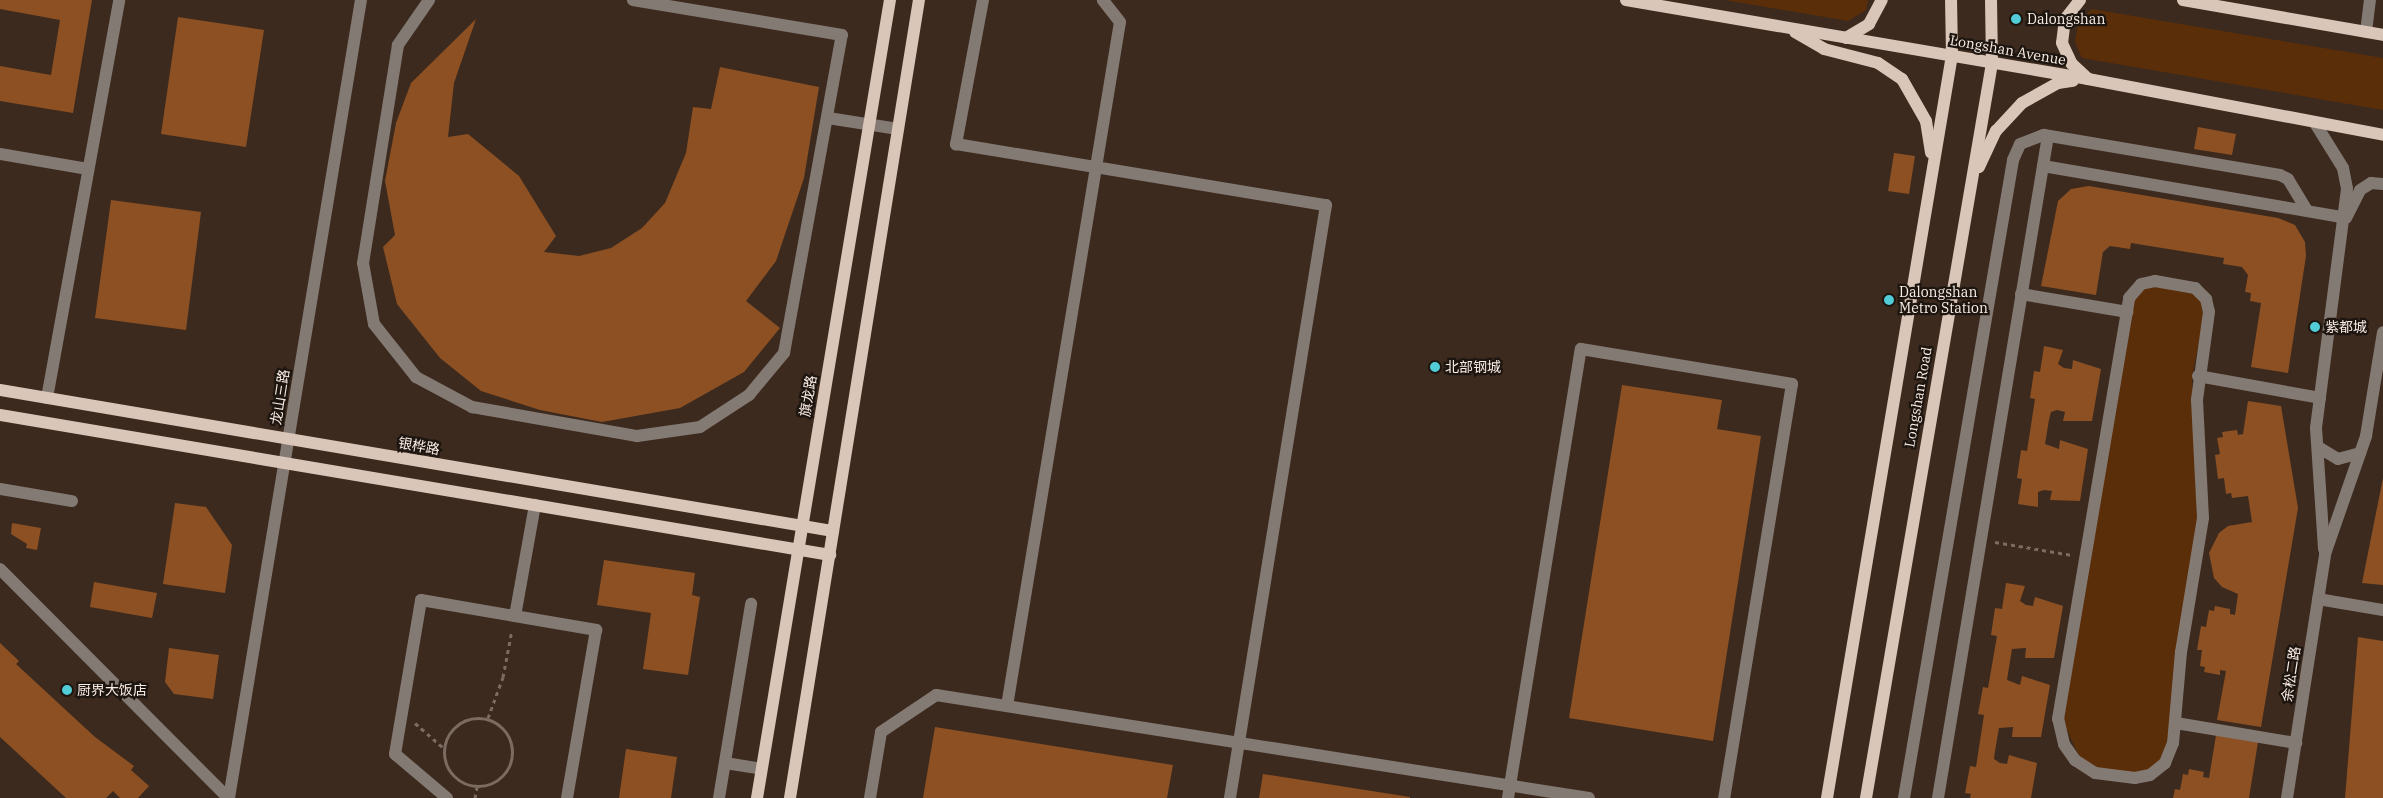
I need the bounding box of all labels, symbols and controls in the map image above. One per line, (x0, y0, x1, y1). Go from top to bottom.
place label: Dalongshan (2027, 11, 2105, 27)
marker: Dalongshan (2009, 12, 2023, 26)
street label: Longshan Avenue (1949, 32, 2067, 68)
place label: Dalongshan Metro Station (1899, 284, 1988, 316)
marker: Dalongshan Metro Station (1883, 294, 1895, 306)
place label: 紫都城 (2325, 319, 2367, 335)
marker: 紫都城 (2309, 321, 2321, 333)
street label: Longshan Road (1901, 346, 1935, 448)
place label: 北部钢城 (1445, 359, 1501, 375)
marker: 北部钢城 (1429, 361, 1441, 373)
street label: 龙山三路 (267, 368, 293, 426)
street label: 旗龙路 (796, 374, 820, 418)
street label: 银桦路 (397, 434, 441, 458)
street label: 余松二路 (2278, 645, 2304, 703)
place label: 厨界大饭店 (77, 682, 147, 698)
marker: 厨界大饭店 (61, 684, 73, 696)

